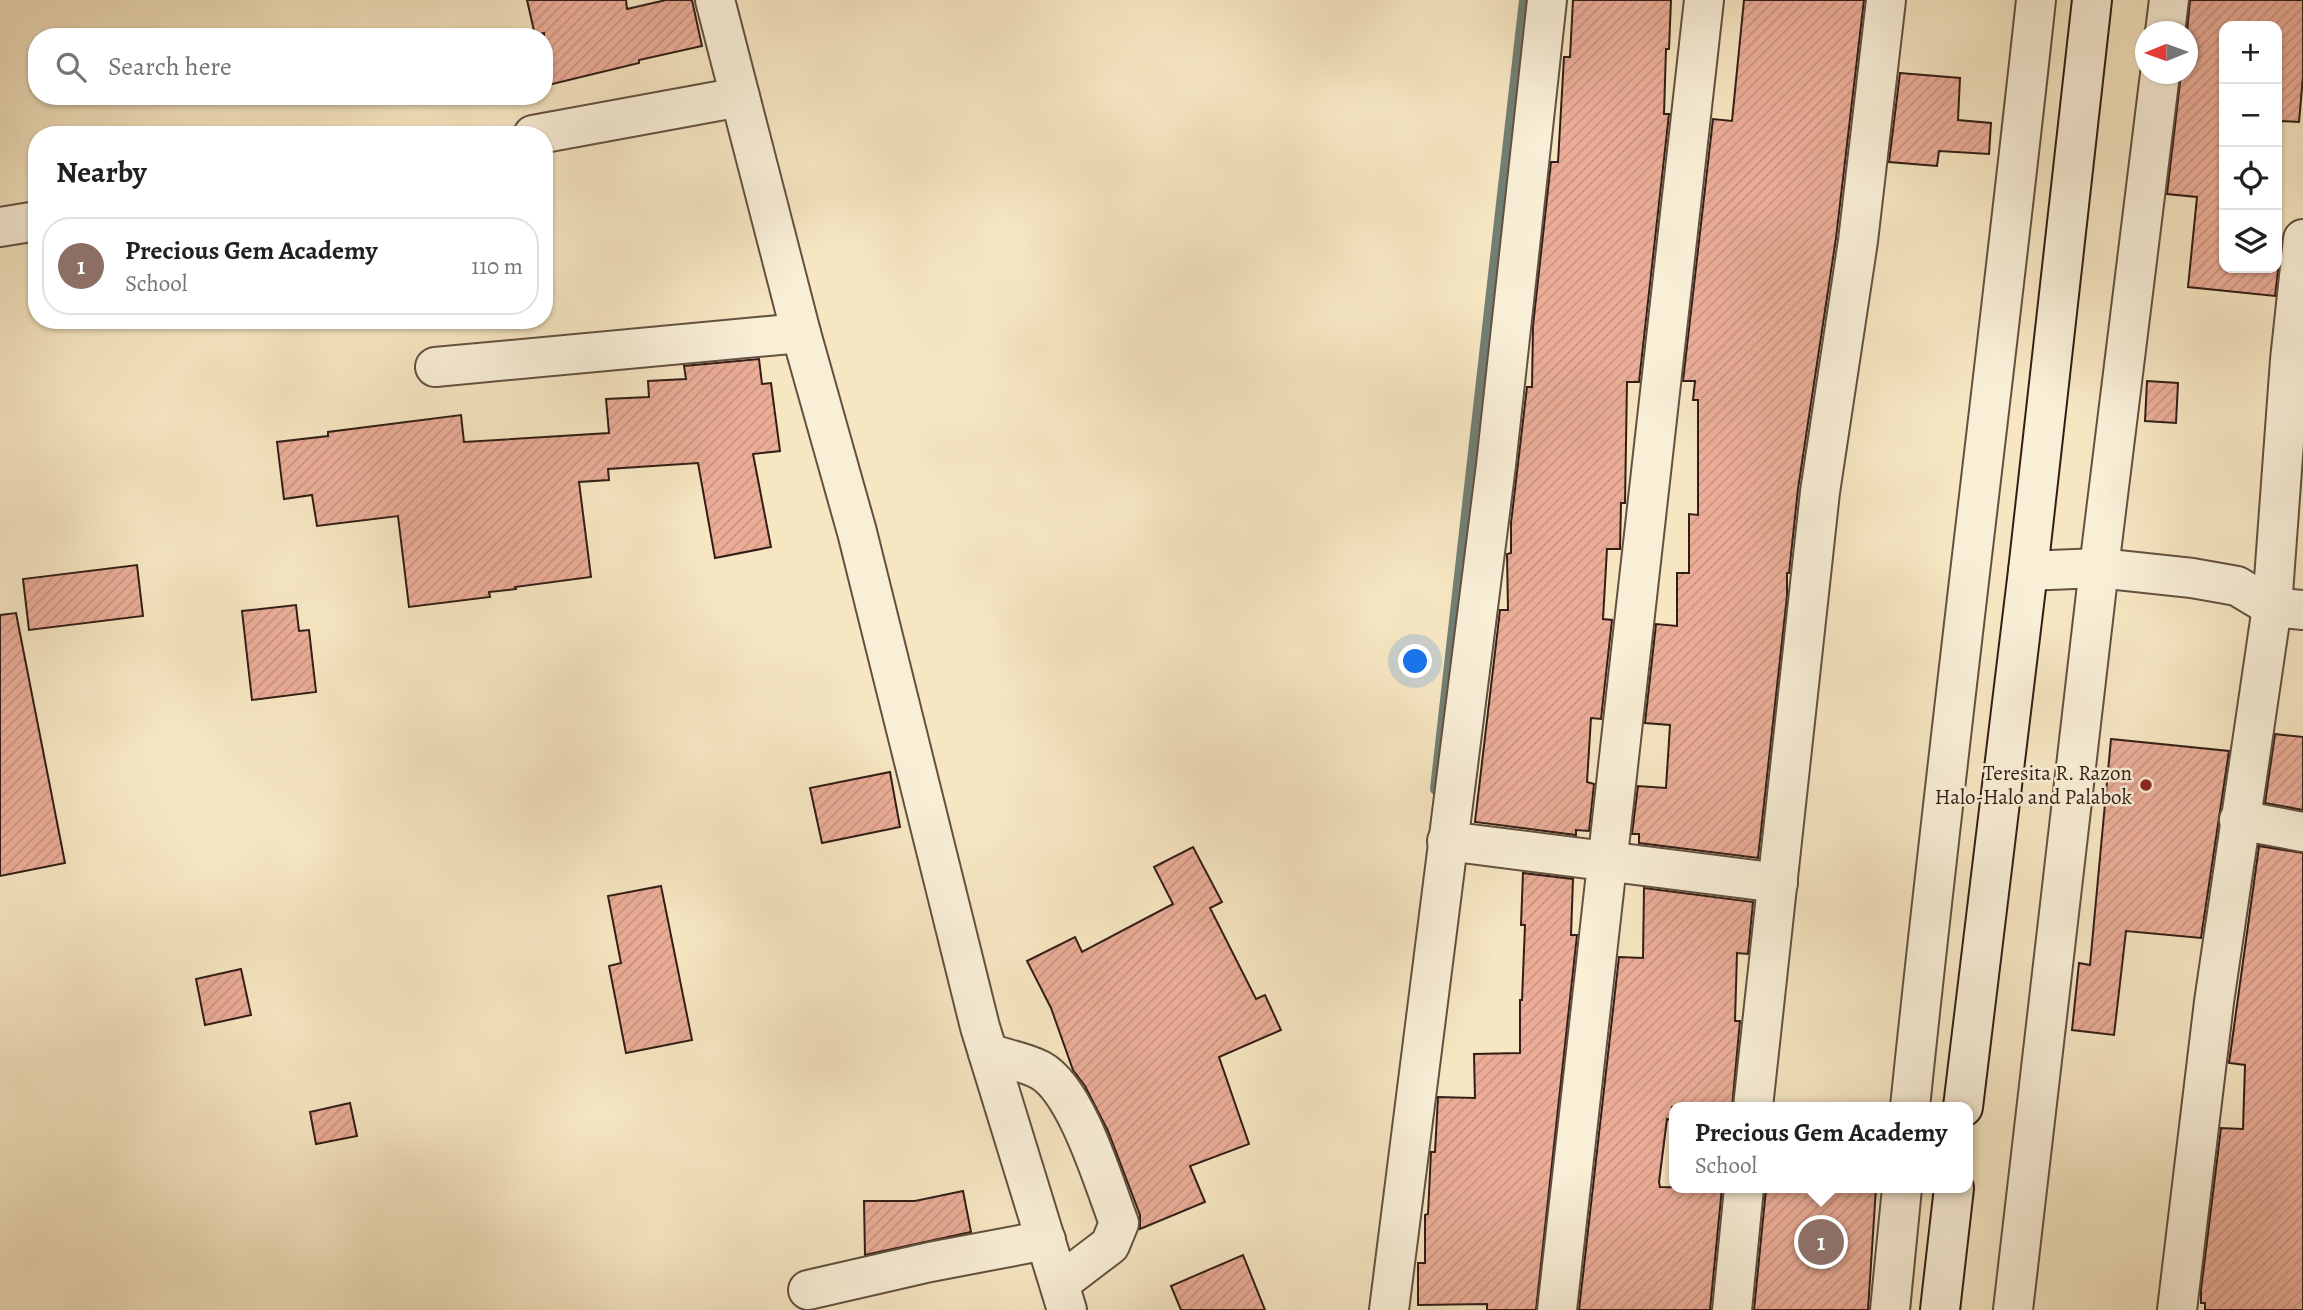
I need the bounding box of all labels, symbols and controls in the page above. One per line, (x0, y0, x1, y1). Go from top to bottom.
north arrow (2135, 21, 2198, 84)
map controls (2219, 21, 2282, 273)
button: + (2219, 21, 2282, 84)
search box (28, 28, 553, 105)
icon: search (52, 48, 90, 86)
text: Search here (108, 49, 232, 84)
button: − (2219, 84, 2282, 147)
button: locate (2219, 147, 2282, 210)
text: Nearby (56, 152, 147, 192)
button: layers (2219, 210, 2282, 273)
text: Precious Gem Academy (125, 233, 378, 268)
text: 1 (77, 251, 85, 282)
text: 110 m (471, 251, 523, 282)
text: School (125, 268, 187, 299)
your location (1398, 644, 1432, 678)
place label: Teresita R. Razon Halo-Halo and Palabok (1935, 759, 2133, 811)
marker: Teresita R. Razon Halo-Halo and Palabok (2138, 777, 2154, 793)
popup (1669, 1102, 1973, 1193)
text: Precious Gem Academy (1695, 1115, 1947, 1150)
text: School (1695, 1150, 1757, 1181)
pin: 1 (1798, 1216, 1844, 1268)

